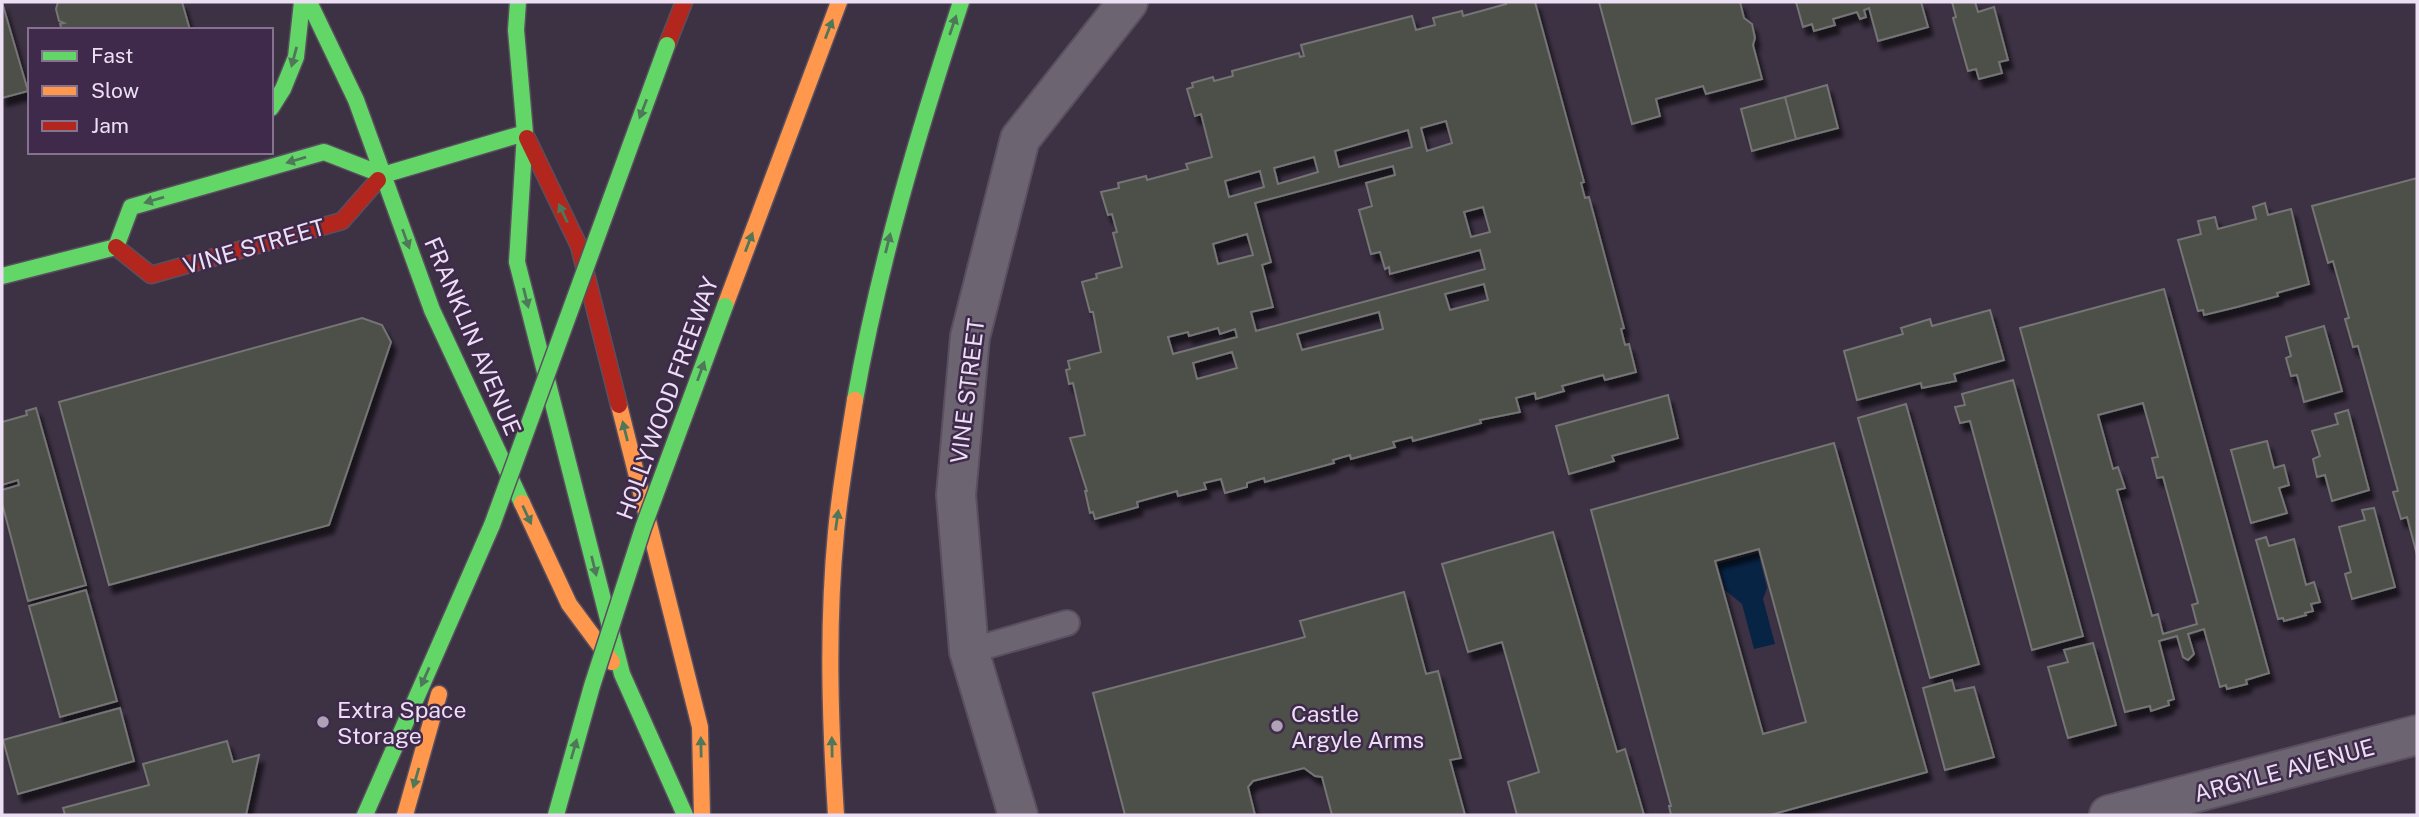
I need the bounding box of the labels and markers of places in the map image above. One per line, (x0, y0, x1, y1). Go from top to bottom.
place label: Extra Space Storage (337, 696, 466, 749)
place label: Castle Argyle Arms (1291, 700, 1424, 753)
marker: Extra Space Storage (315, 714, 331, 730)
marker: Castle Argyle Arms (1269, 718, 1285, 734)

